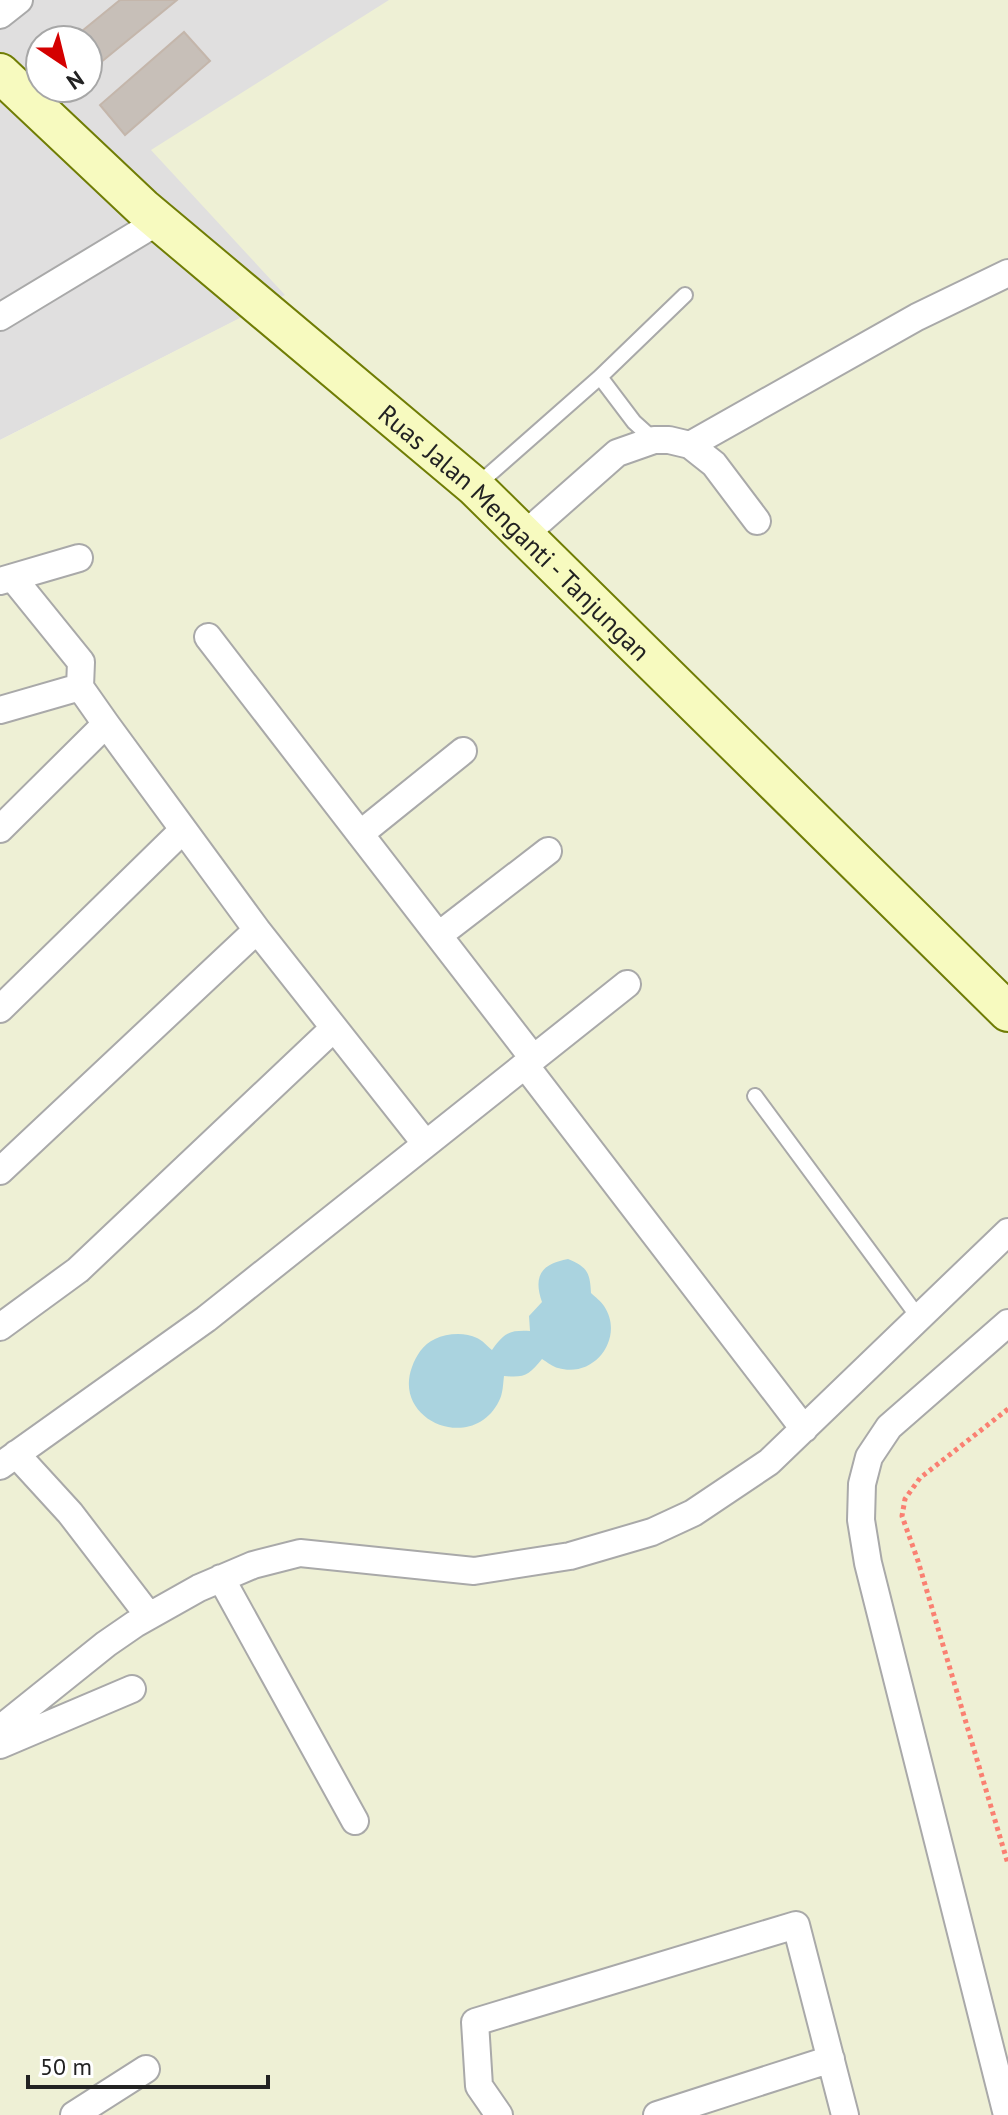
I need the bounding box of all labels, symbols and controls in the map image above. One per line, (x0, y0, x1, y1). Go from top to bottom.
north arrow (24, 24, 104, 104)
text: N (62, 65, 89, 96)
street label: Ruas Jalan Menganti - Tanjungan (372, 397, 658, 667)
scale bar (28, 2039, 268, 2089)
text: 50 m (40, 2051, 92, 2082)

